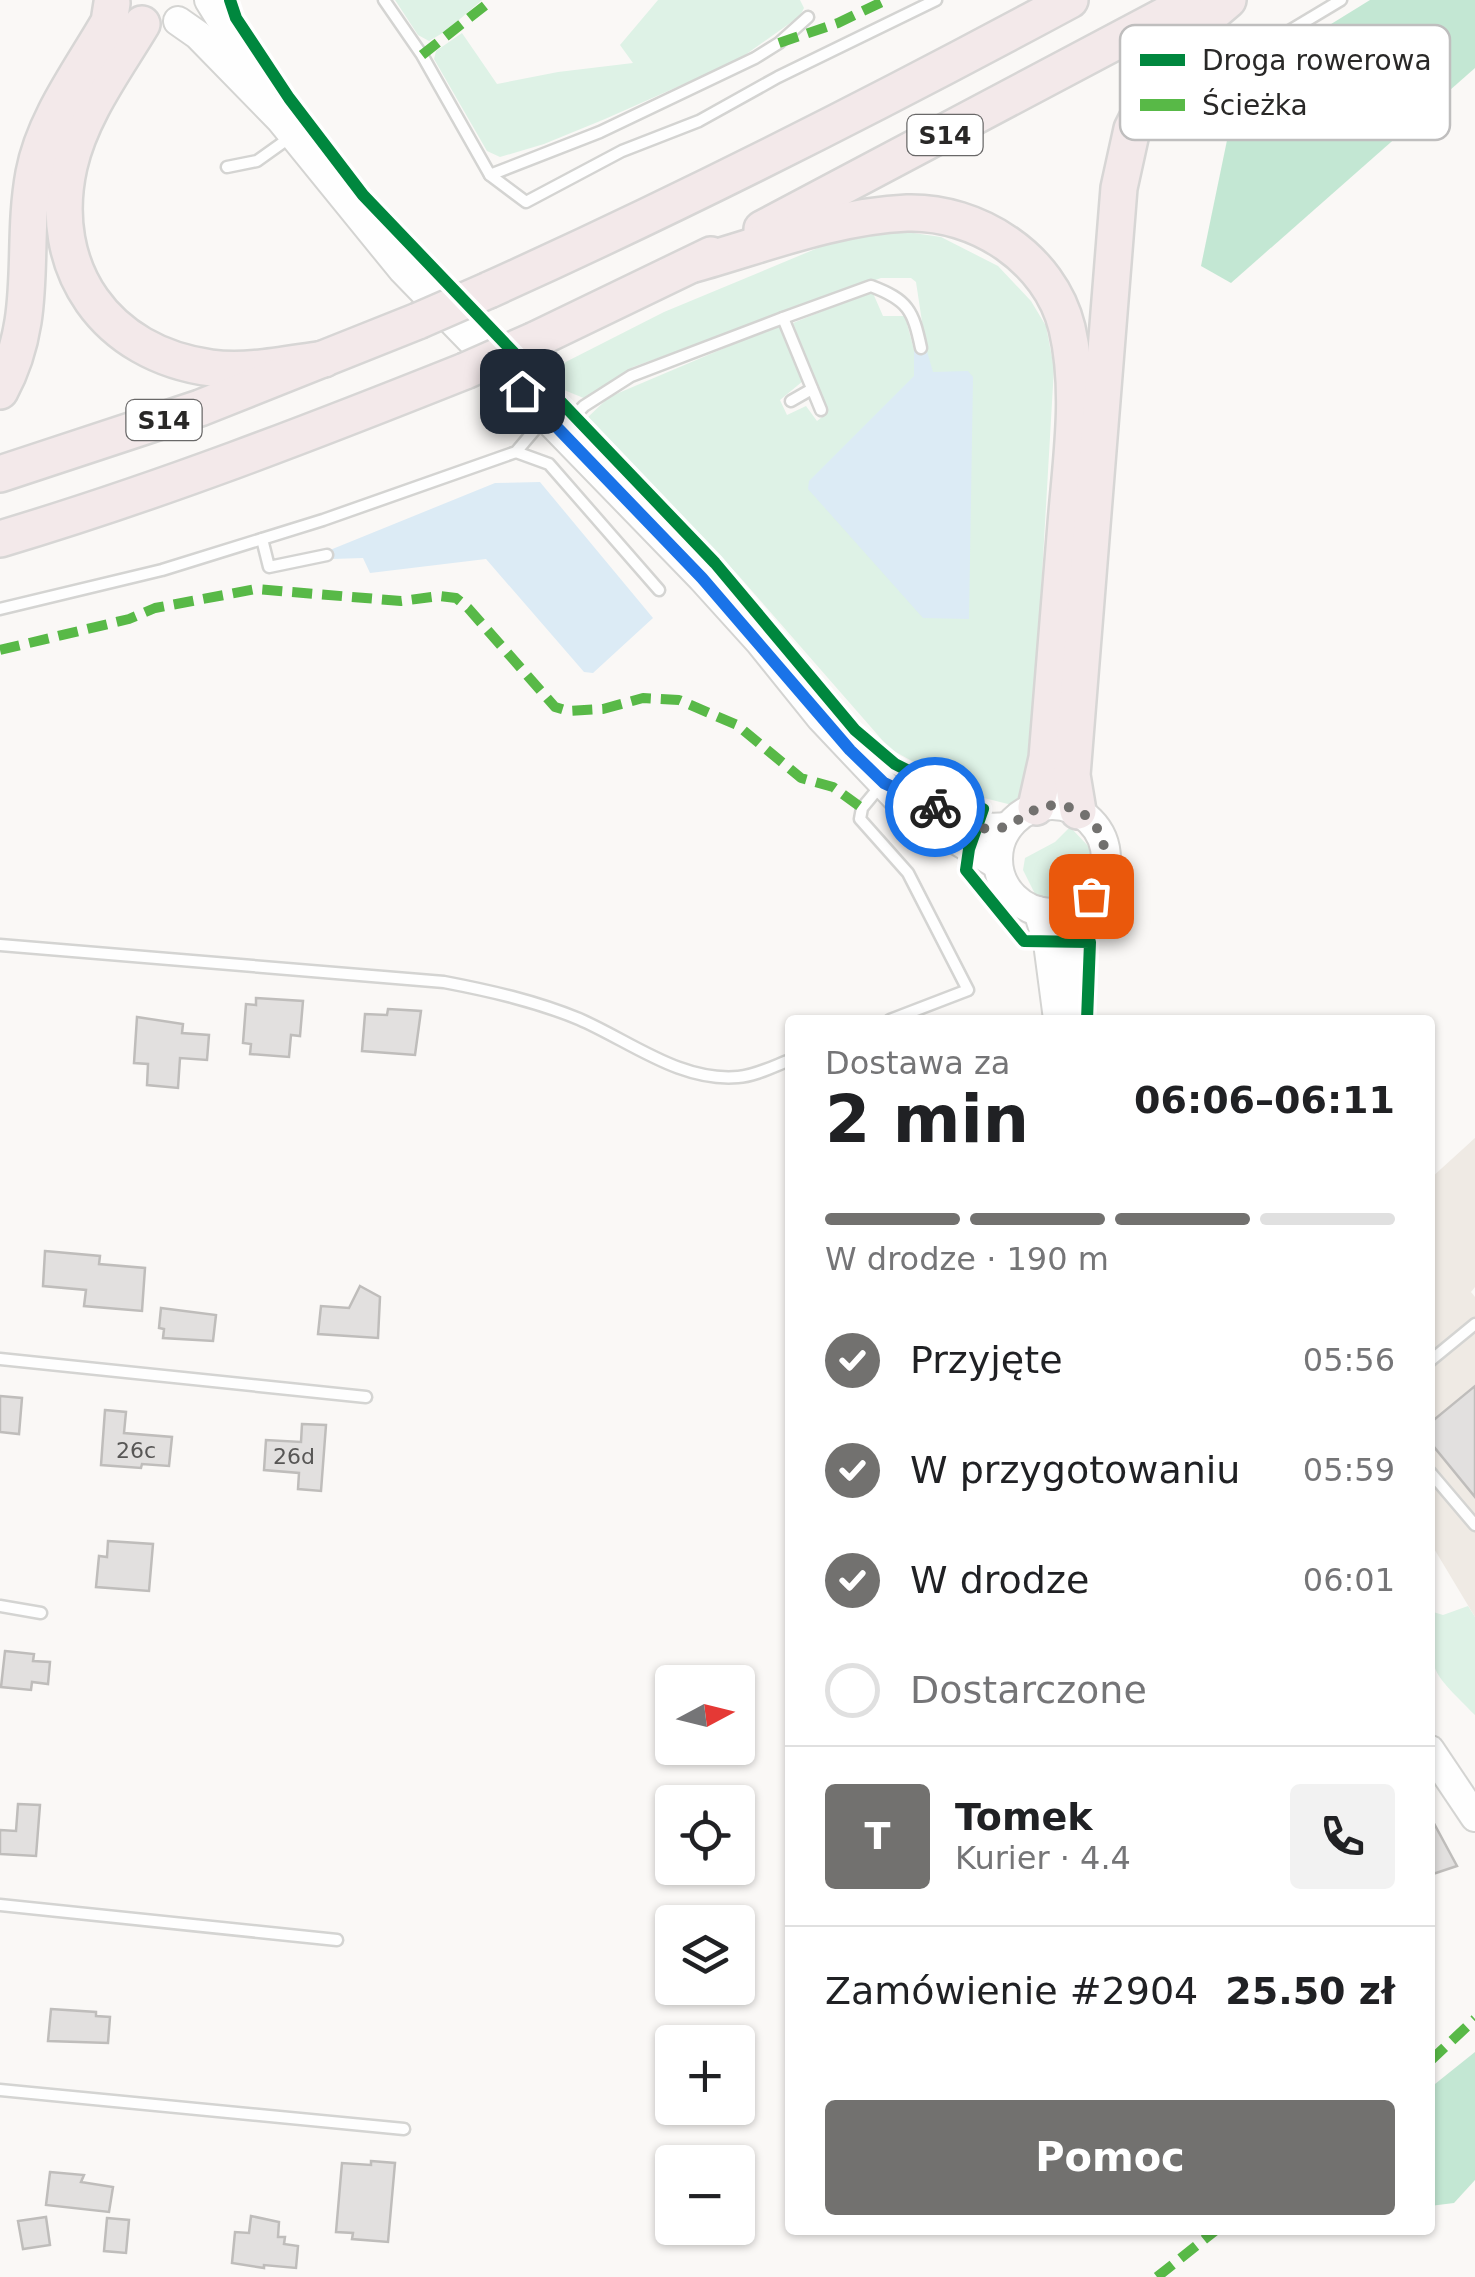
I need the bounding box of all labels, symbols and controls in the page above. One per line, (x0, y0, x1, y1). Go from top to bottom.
legend (1120, 25, 1450, 140)
text: Droga rowerowa (1202, 44, 1432, 77)
text: Ścieżka (1202, 88, 1308, 122)
road number: S14 (908, 115, 982, 155)
pin (480, 349, 565, 434)
icon: home (495, 364, 550, 419)
road number: S14 (126, 400, 202, 440)
courier (885, 757, 985, 857)
icon: bike (908, 780, 963, 835)
pin (1049, 854, 1134, 939)
icon: bag (1064, 869, 1119, 924)
text: Dostawa za (825, 1044, 1010, 1082)
text: 06:06–06:11 (1134, 1078, 1395, 1122)
text: 2 min (825, 1082, 1029, 1157)
text: W drodze · 190 m (825, 1240, 1109, 1278)
icon: check (825, 1333, 880, 1388)
text: Przyjęte (910, 1338, 1063, 1382)
text: 05:56 (1303, 1341, 1395, 1379)
house number: 26c (116, 1438, 156, 1463)
icon: check (825, 1443, 880, 1498)
house number: 26d (273, 1444, 315, 1469)
text: W przygotowaniu (910, 1448, 1240, 1492)
text: 05:59 (1303, 1451, 1395, 1489)
icon: check (825, 1553, 880, 1608)
text: W drodze (910, 1558, 1089, 1602)
text: 06:01 (1303, 1561, 1395, 1599)
north arrow (655, 1665, 755, 1765)
map controls (655, 1665, 755, 2245)
text: Dostarczone (910, 1668, 1147, 1712)
button: phone (1290, 1784, 1395, 1889)
button: locate (655, 1785, 755, 1885)
text: Tomek (955, 1795, 1093, 1839)
text: T (865, 1814, 890, 1858)
text: Kurier · 4.4 (955, 1839, 1131, 1877)
button: layers (655, 1905, 755, 2005)
text: Zamówienie #2904 (825, 1969, 1198, 2013)
text: 25.50 zł (1225, 1969, 1395, 2013)
button: + (655, 2025, 755, 2125)
button: Pomoc (825, 2100, 1395, 2215)
button: − (655, 2145, 755, 2245)

